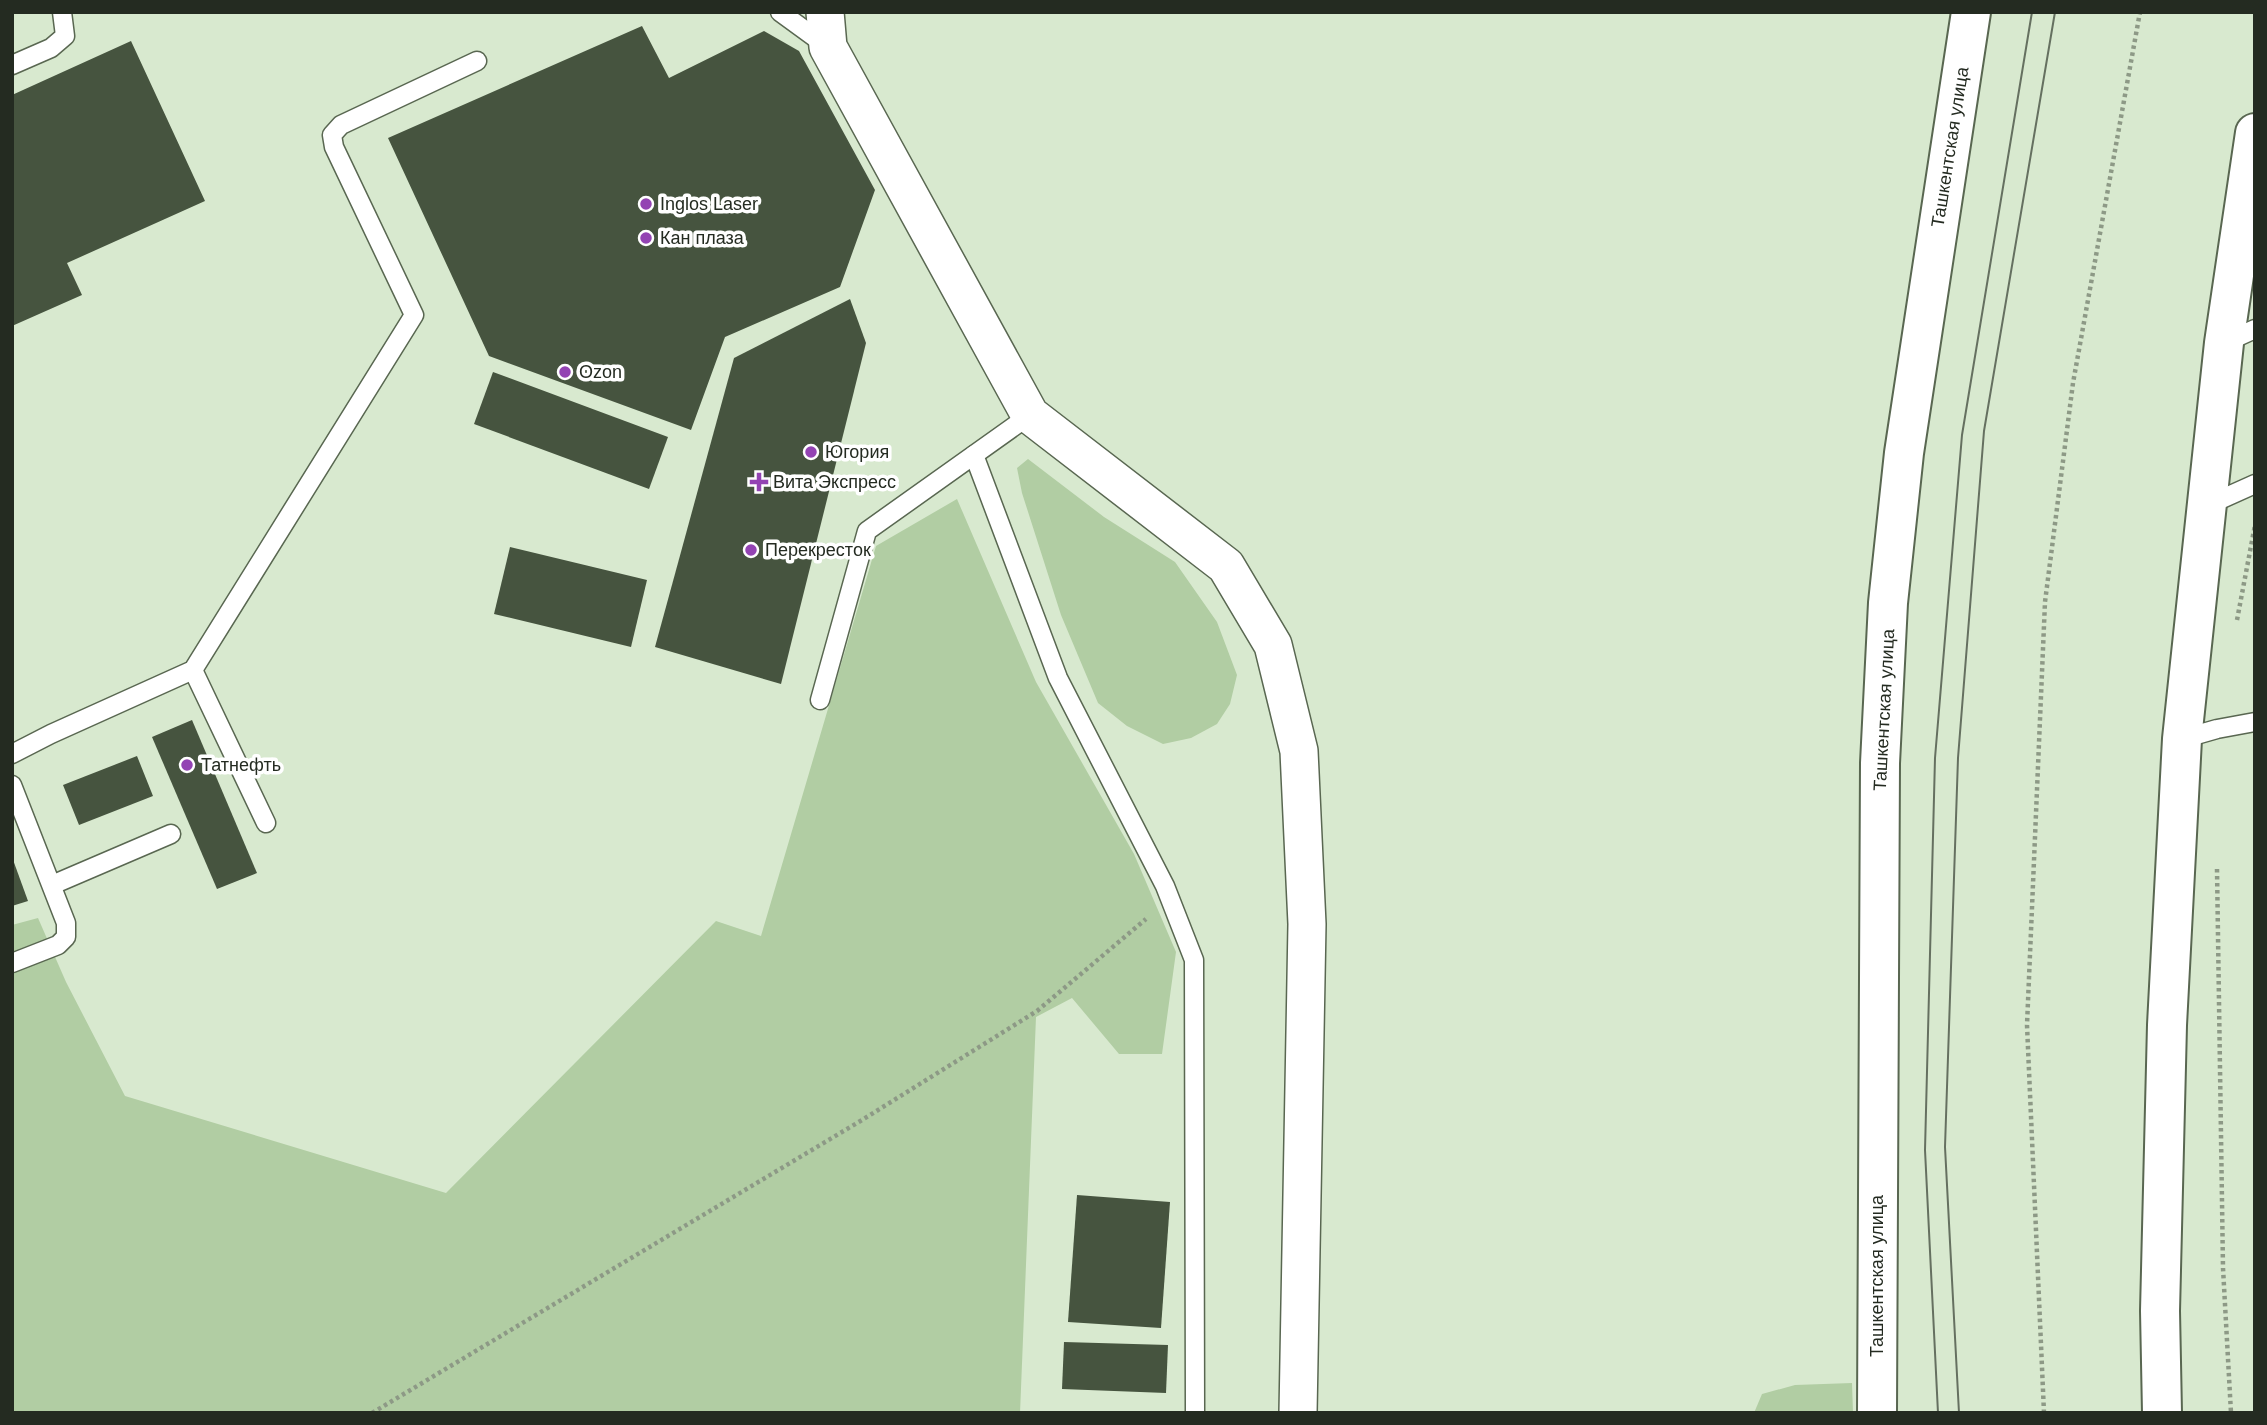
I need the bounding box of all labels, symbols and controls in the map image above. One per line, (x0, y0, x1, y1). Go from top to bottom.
street label: Ташкентская улица (1927, 64, 1973, 229)
place label: Inglos Laser (660, 194, 758, 214)
marker: Inglos Laser (638, 196, 654, 212)
place label: Кан плаза (660, 228, 745, 248)
marker: Кан плаза (638, 230, 654, 246)
place label: Ozon (579, 362, 622, 382)
marker: Ozon (557, 364, 573, 380)
place label: Югория (825, 442, 889, 462)
marker: Югория (803, 444, 819, 460)
place label: Вита Экспресс (773, 472, 896, 492)
marker: Вита Экспресс (751, 474, 767, 490)
place label: Перекресток (765, 540, 871, 560)
marker: Перекресток (743, 542, 759, 558)
street label: Ташкентская улица (1870, 627, 1898, 792)
place label: Татнефть (201, 755, 281, 775)
marker: Татнефть (179, 757, 195, 773)
street label: Ташкентская улица (1867, 1194, 1887, 1357)

